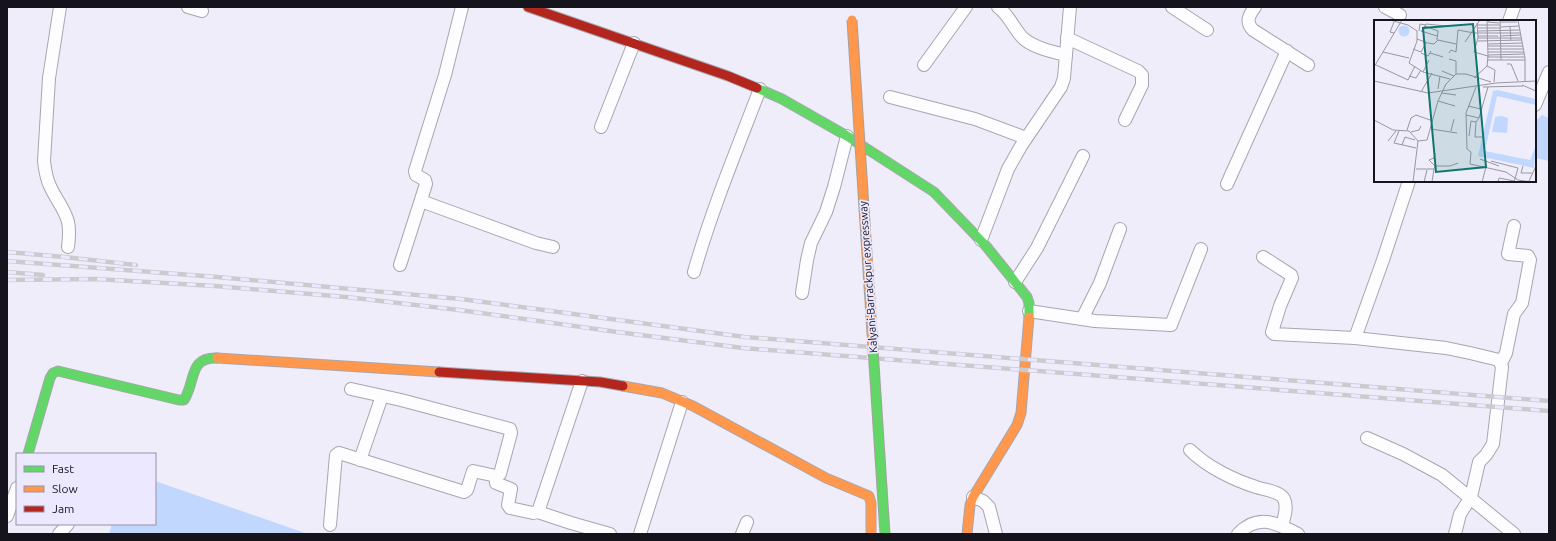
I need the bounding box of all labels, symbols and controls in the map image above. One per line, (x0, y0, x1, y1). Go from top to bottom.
inset map (1374, 20, 1536, 182)
street label: Kalyani-Barrackpur expressway (857, 200, 879, 353)
legend (16, 453, 156, 525)
text: Fast (52, 462, 74, 475)
text: Slow (52, 482, 78, 495)
text: Jam (52, 502, 74, 515)

